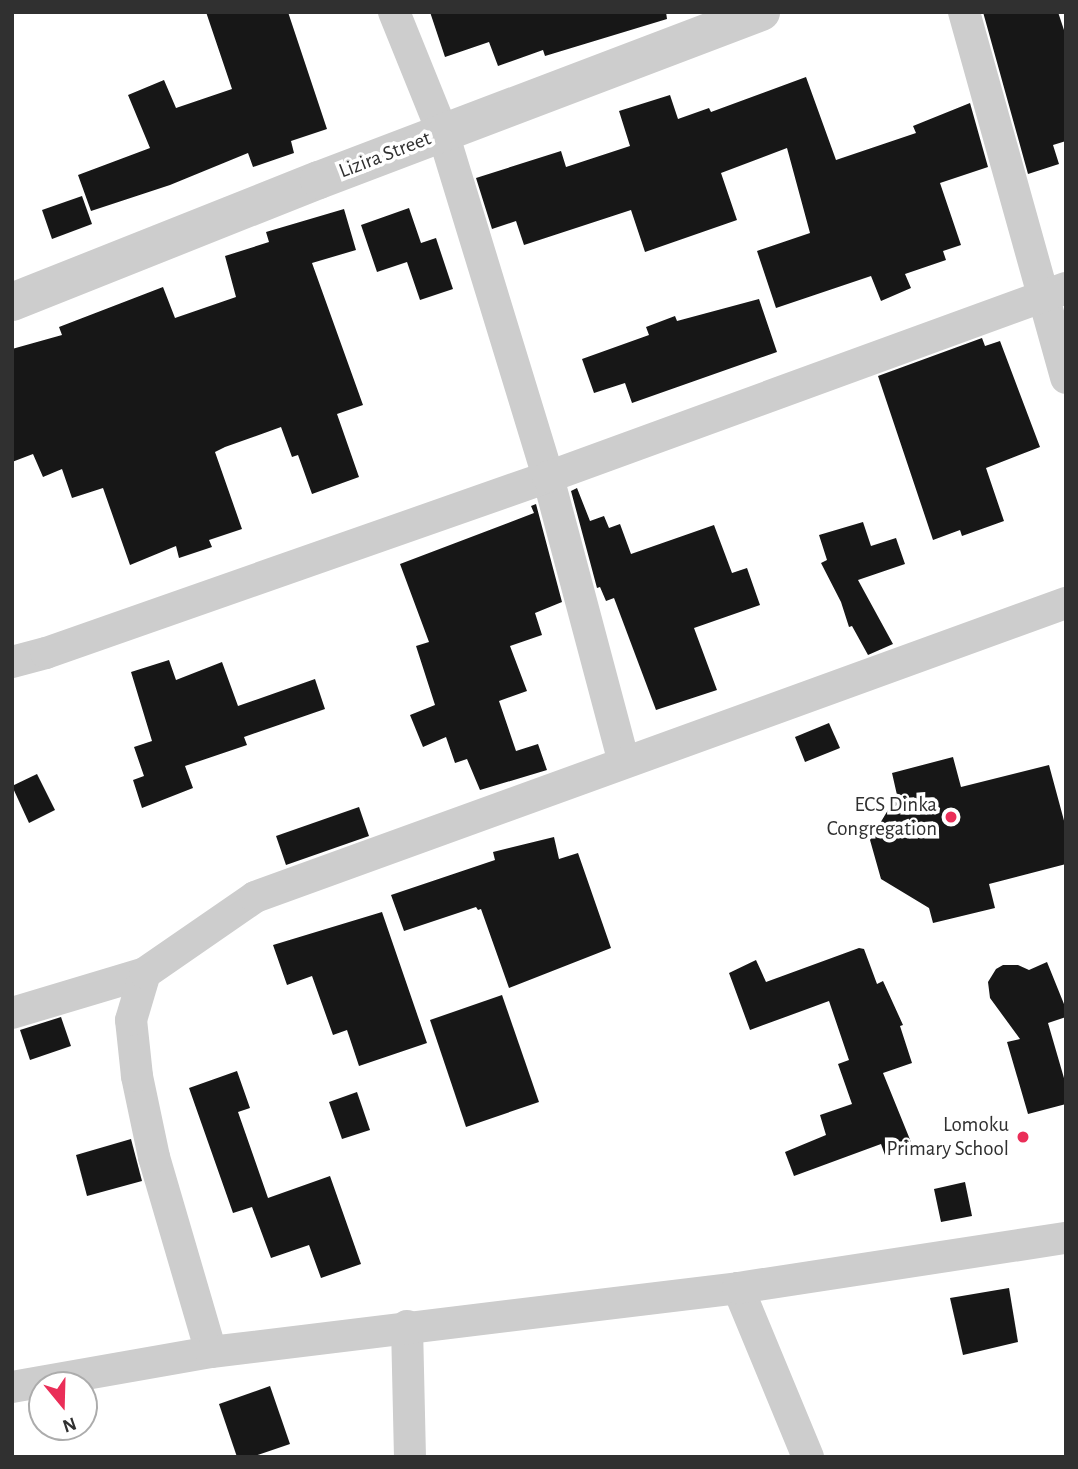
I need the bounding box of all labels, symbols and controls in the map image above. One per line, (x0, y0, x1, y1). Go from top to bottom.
street label: Lizira Street (335, 126, 435, 184)
place label: ECS Dinka Congregation (827, 792, 937, 842)
marker: ECS Dinka Congregation (943, 809, 959, 825)
place label: Lomoku Primary School (886, 1112, 1009, 1162)
marker: Lomoku Primary School (1015, 1129, 1031, 1145)
north arrow (28, 1371, 98, 1441)
text: N (60, 1413, 79, 1436)

